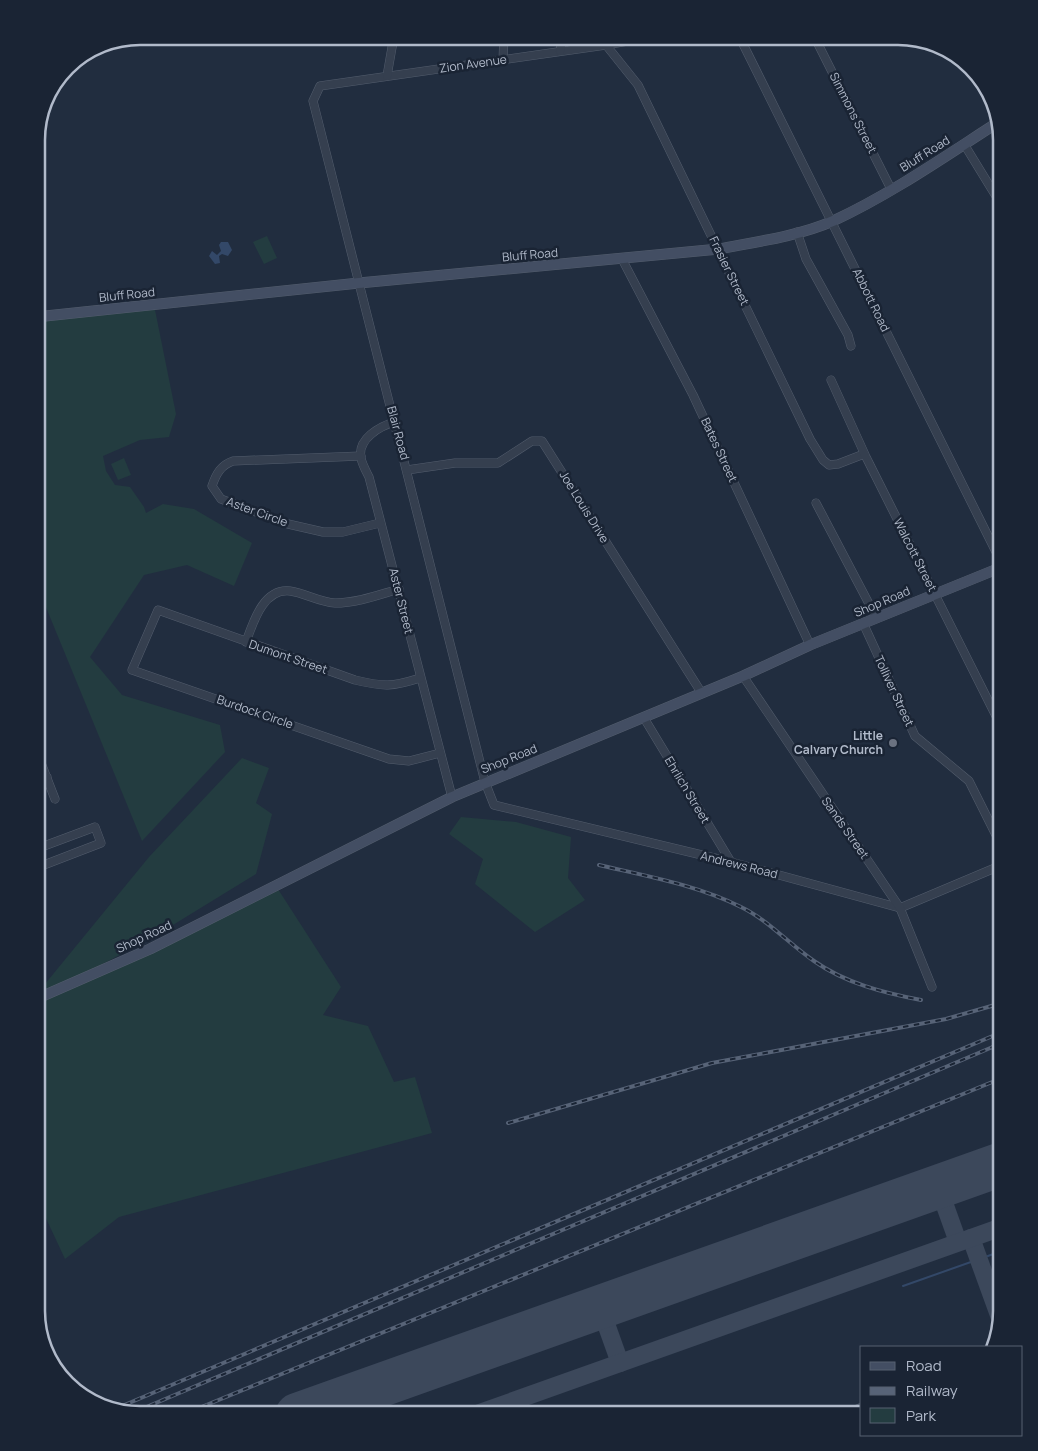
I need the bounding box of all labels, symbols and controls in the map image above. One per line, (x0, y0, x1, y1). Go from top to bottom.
street label: Zion Avenue (438, 50, 508, 77)
street label: Simmons Street (826, 69, 881, 156)
street label: Bluff Road (896, 132, 953, 176)
street label: Frasier Street (705, 233, 754, 308)
street label: Bluff Road (501, 244, 559, 265)
street label: Abbott Road (849, 265, 894, 334)
street label: Bluff Road (98, 283, 156, 306)
street label: Blair Road (383, 404, 414, 462)
street label: Bates Street (697, 415, 742, 485)
street label: Joe Louis Drive (555, 467, 613, 546)
street label: Aster Circle (224, 493, 290, 530)
street label: Walcott Street (890, 515, 941, 595)
street label: Aster Street (385, 566, 418, 636)
street label: Shop Road (851, 582, 913, 621)
street label: Dumont Street (247, 635, 330, 678)
street label: Tolliver Street (871, 653, 918, 729)
street label: Burdock Circle (215, 691, 296, 733)
place label: Little Calvary Church (794, 727, 883, 758)
marker: Little Calvary Church (887, 737, 899, 749)
street label: Shop Road (478, 739, 540, 778)
street label: Ehrlich Street (661, 753, 714, 827)
street label: Sands Street (818, 793, 873, 862)
street label: Andrews Road (699, 847, 779, 882)
street label: Shop Road (113, 916, 174, 957)
legend (860, 1346, 1023, 1436)
text: Road (906, 1355, 942, 1376)
text: Railway (906, 1380, 958, 1401)
text: Park (906, 1405, 936, 1426)

